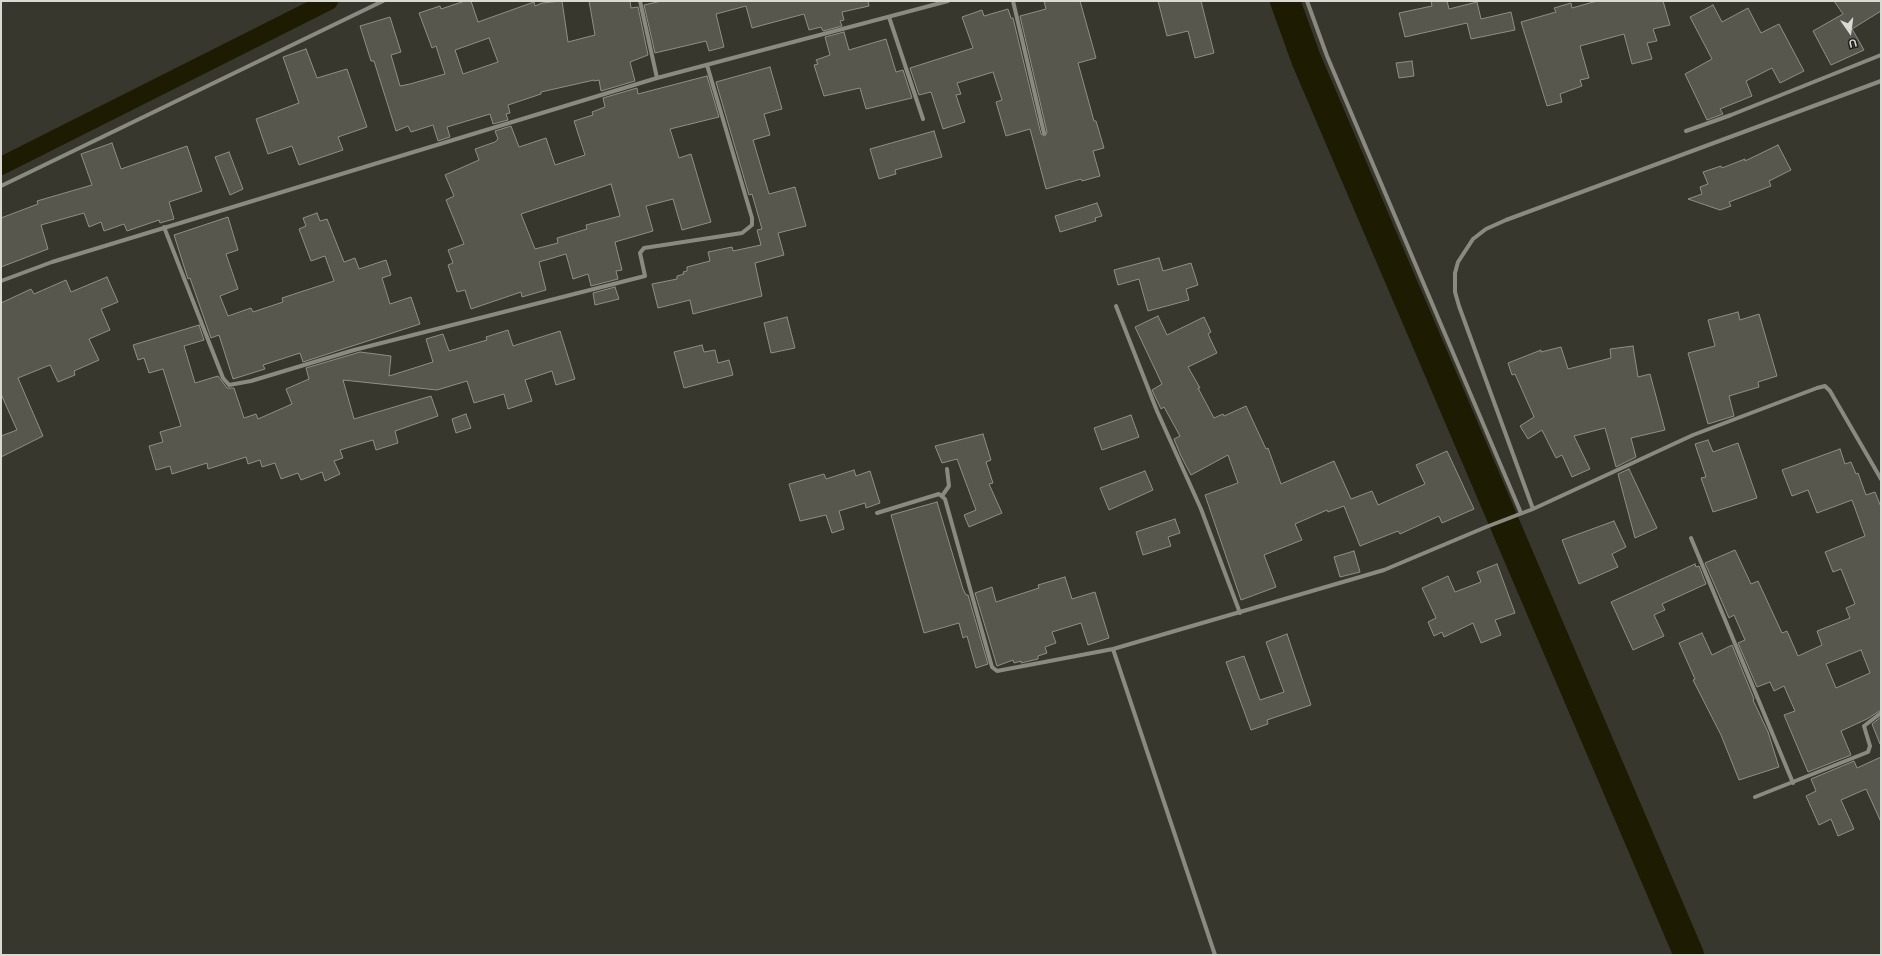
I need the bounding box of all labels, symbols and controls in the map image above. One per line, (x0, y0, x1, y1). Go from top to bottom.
north arrow (1830, 12, 1870, 52)
text: U (1848, 37, 1858, 50)

